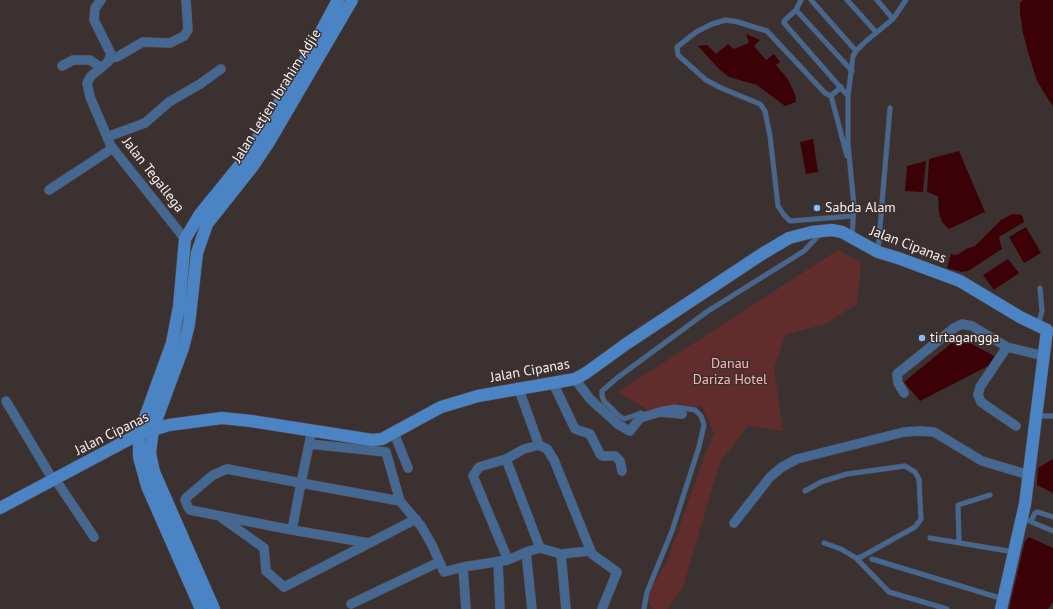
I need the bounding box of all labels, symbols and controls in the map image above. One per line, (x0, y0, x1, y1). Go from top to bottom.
street label: Jalan Letjen Ibrahim Adjie (229, 26, 325, 166)
street label: Jalan Tegallega (119, 134, 187, 216)
place label: Sabda Alam (825, 200, 896, 216)
marker: Sabda Alam (812, 203, 822, 213)
street label: Jalan Cipanas (868, 223, 948, 267)
place label: tirtagangga (930, 330, 999, 346)
marker: tirtagangga (917, 333, 927, 343)
street label: Jalan Cipanas (489, 356, 571, 386)
park label: Danau Dariza Hotel (693, 356, 767, 388)
street label: Jalan Cipanas (72, 409, 152, 459)

